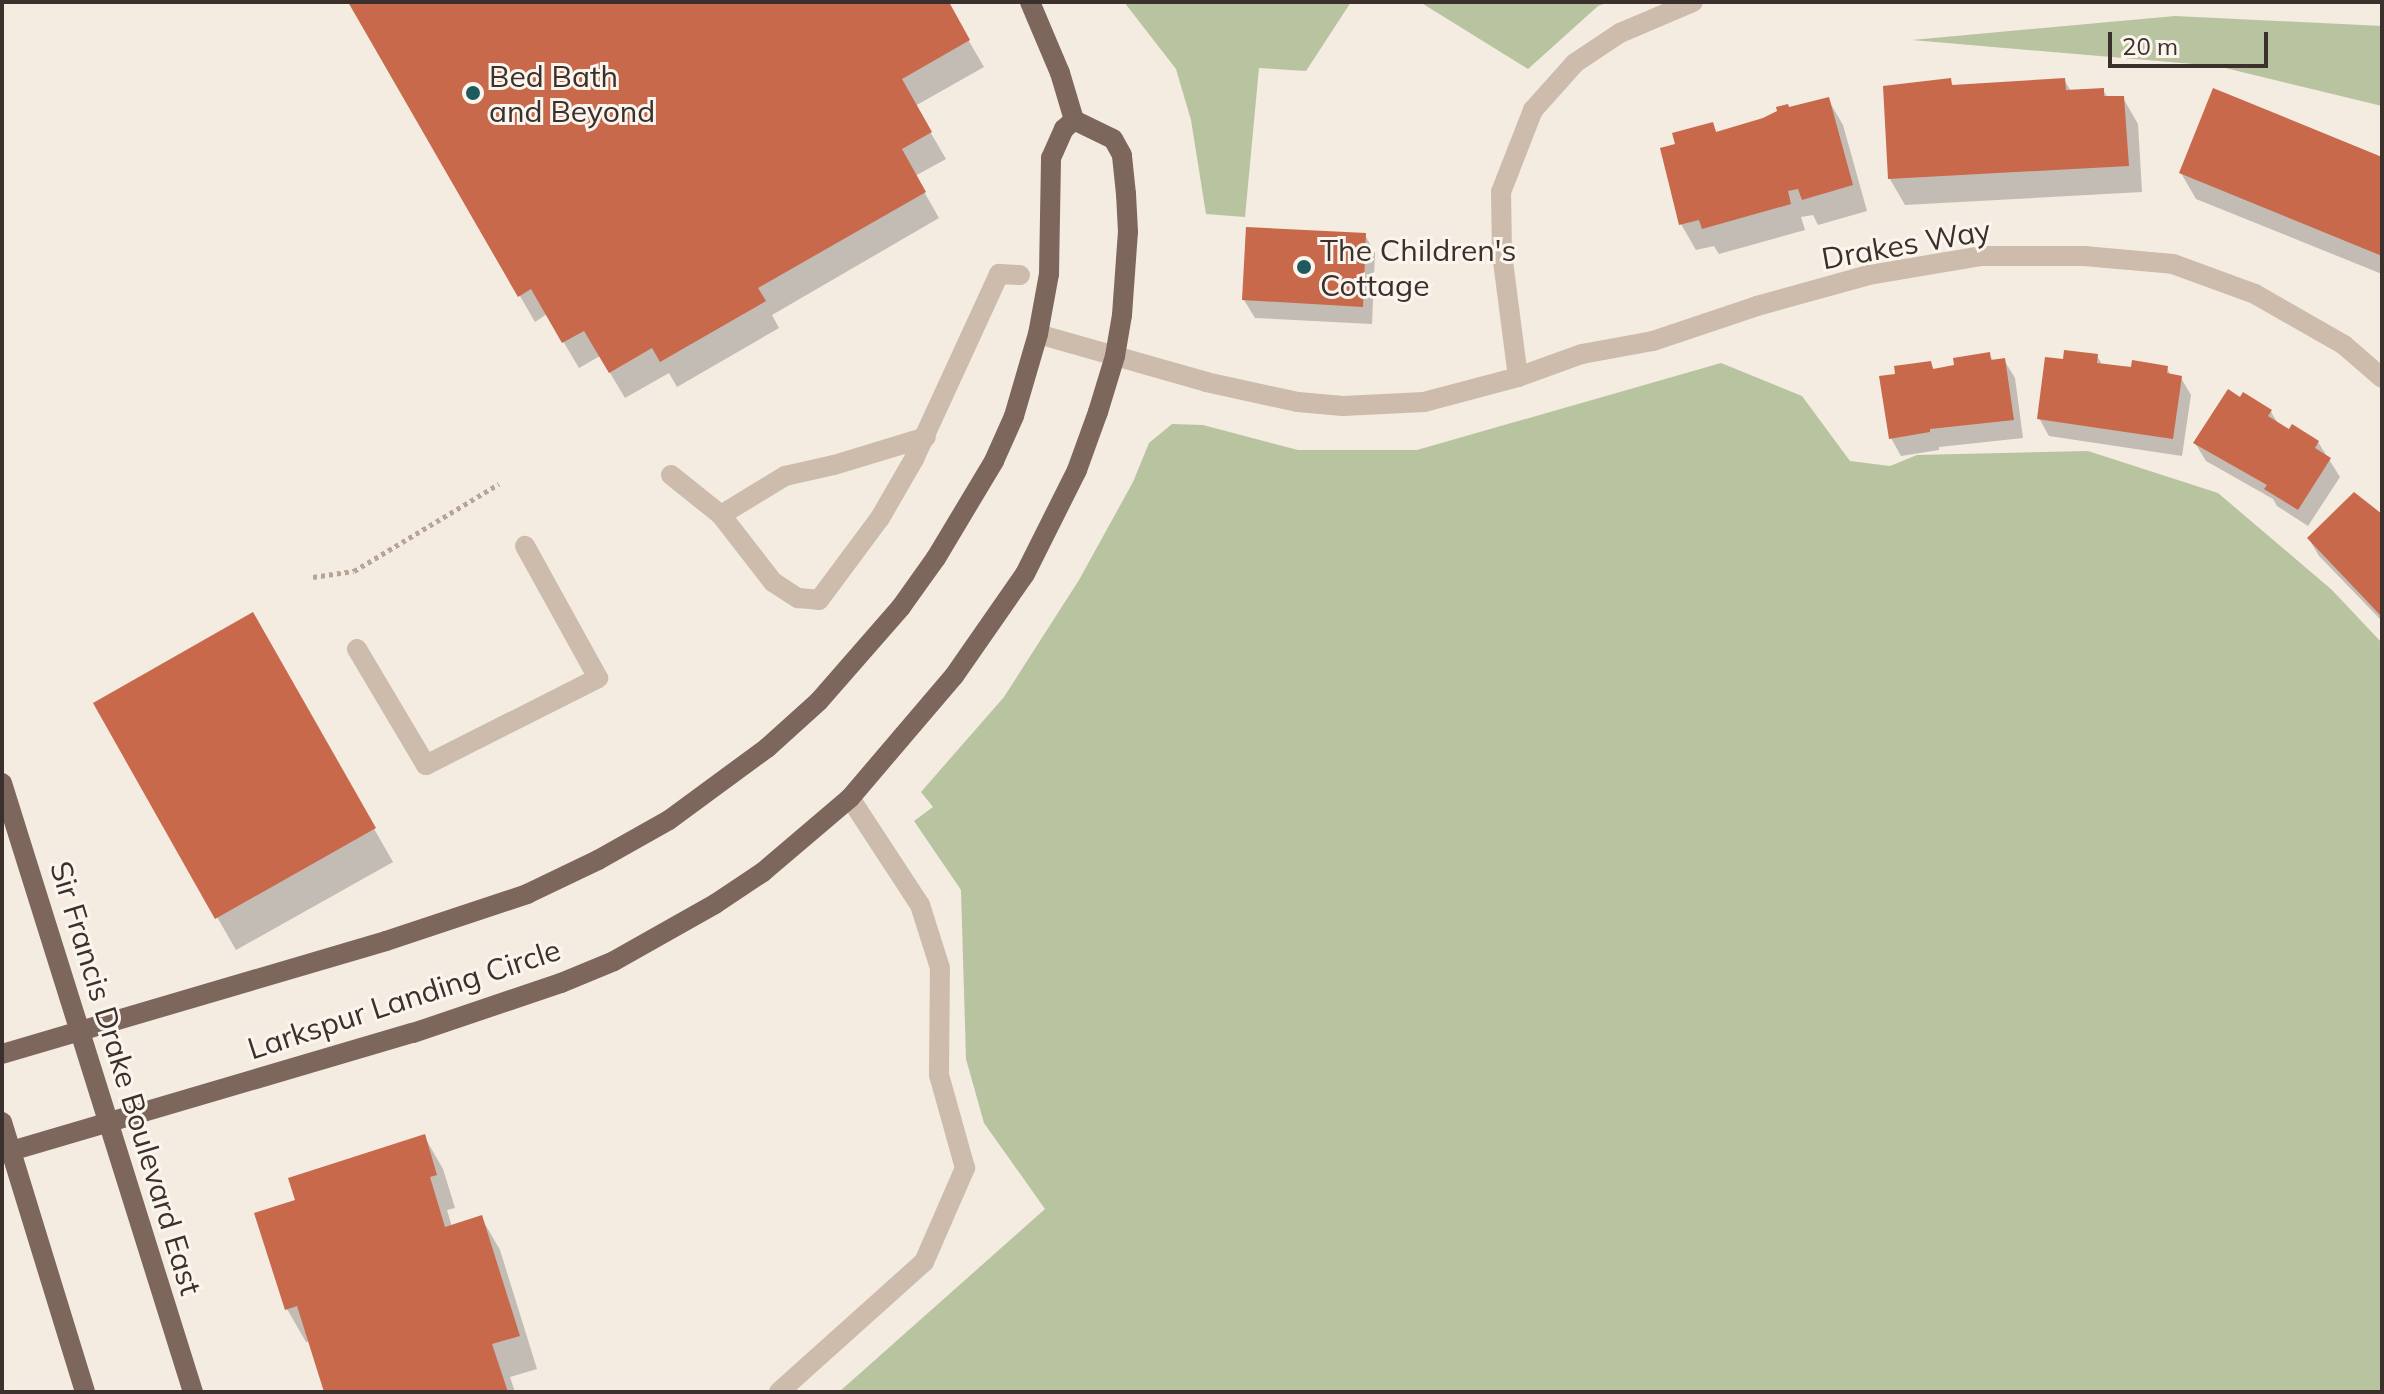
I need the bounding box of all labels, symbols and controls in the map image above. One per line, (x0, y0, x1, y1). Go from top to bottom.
scale bar (2112, 16, 2272, 66)
text: 20 m (2122, 31, 2178, 61)
place label: Bed Bath and Beyond (489, 58, 655, 128)
marker: Bed Bath and Beyond (464, 84, 482, 102)
street label: Drakes Way (1819, 211, 1993, 277)
place label: The Children's Cottage (1320, 232, 1516, 302)
marker: The Children's Cottage (1295, 258, 1313, 276)
street label: Sir Francis Drake Boulevard East (43, 857, 209, 1299)
street label: Larkspur Landing Circle (243, 931, 565, 1067)

